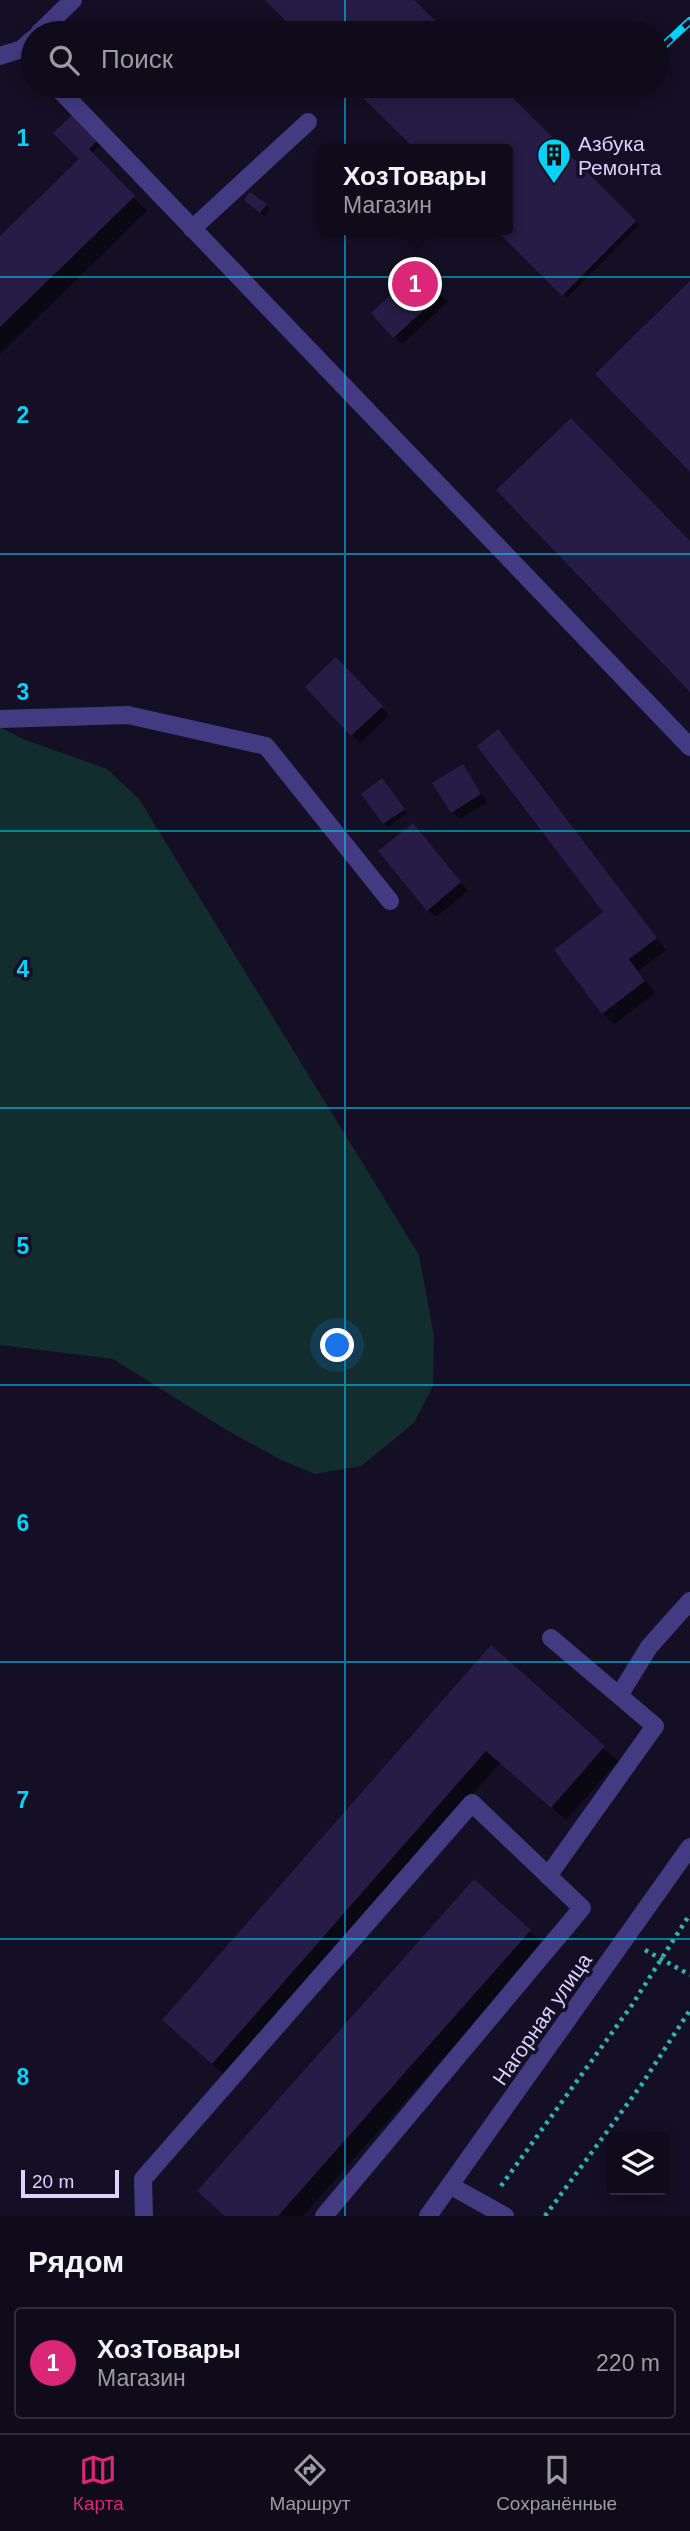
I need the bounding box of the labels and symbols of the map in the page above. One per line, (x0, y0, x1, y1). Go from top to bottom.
text: 1 (17, 125, 30, 151)
place label: Азбука Ремонта (578, 132, 662, 179)
building icon: Азбука Ремонта (535, 136, 573, 185)
pin: 1 (392, 258, 438, 310)
text: 2 (17, 402, 29, 428)
text: 3 (17, 679, 29, 705)
text: 4 (17, 956, 30, 982)
text: 5 (17, 1233, 30, 1259)
your location (320, 1328, 354, 1362)
text: 6 (17, 1510, 29, 1536)
text: 7 (17, 1787, 29, 1813)
street label: Нагорная улица (488, 1948, 596, 2089)
text: 8 (17, 2064, 30, 2090)
scale bar (21, 2167, 119, 2199)

